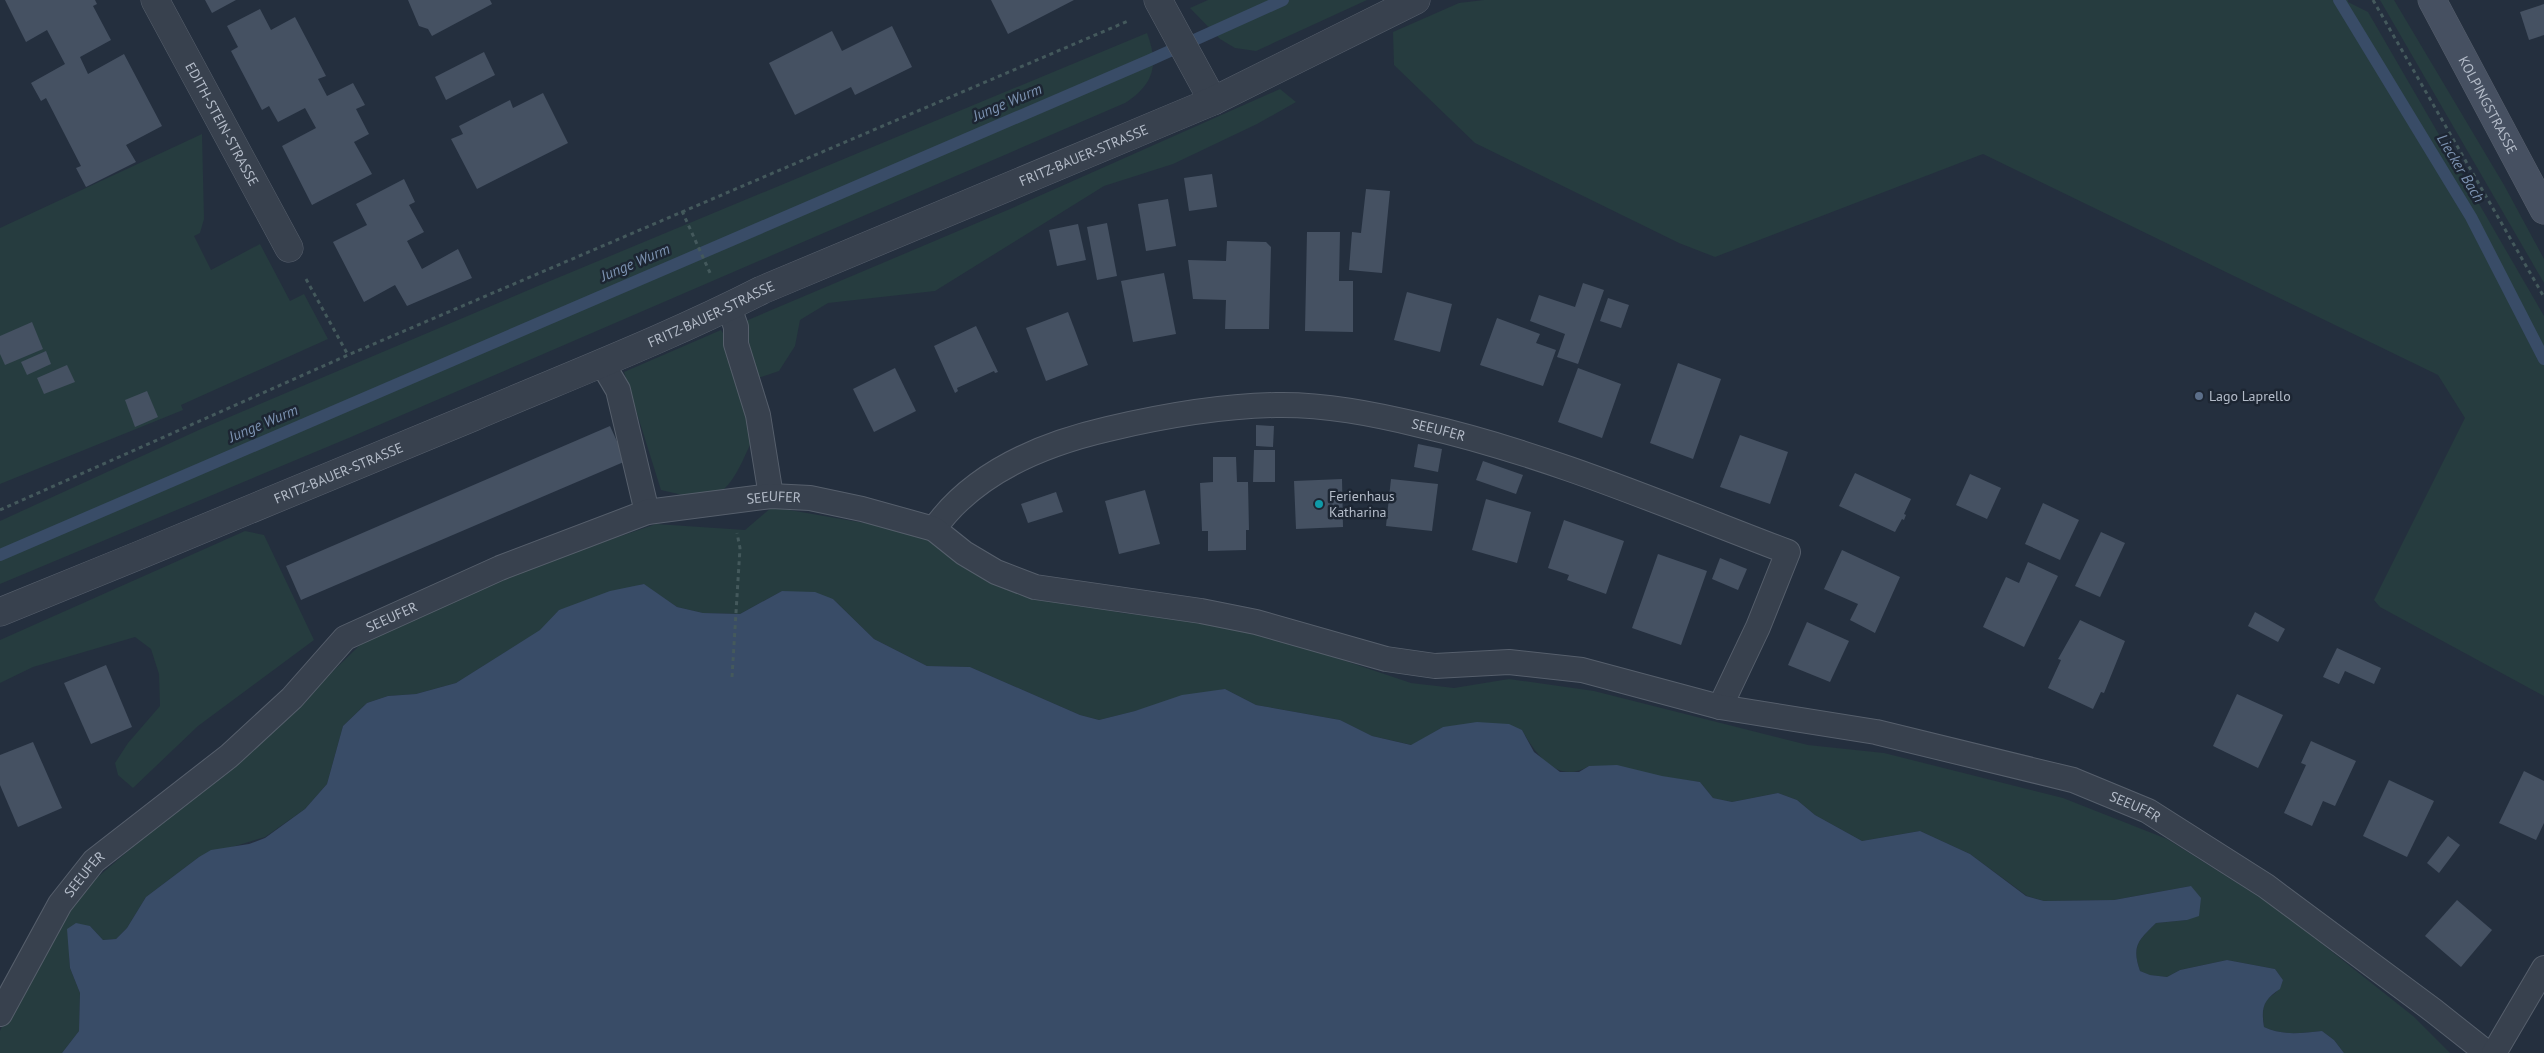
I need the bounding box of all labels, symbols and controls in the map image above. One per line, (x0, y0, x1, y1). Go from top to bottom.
street label: KOLPINGSTRASSE (2455, 53, 2521, 157)
street label: EDITH-STEIN-STRASSE (181, 59, 263, 189)
water label: Junge Wurm (969, 79, 1045, 125)
street label: FRITZ-BAUER-STRASSE (1016, 120, 1151, 190)
water label: Liecker Bach (2433, 130, 2489, 206)
water label: Junge Wurm (597, 239, 673, 285)
street label: FRITZ-BAUER-STRASSE (645, 277, 777, 351)
place label: Lago Laprello (2209, 387, 2291, 405)
marker: Lago Laprello (2193, 390, 2205, 402)
water label: Junge Wurm (225, 400, 301, 446)
street label: SEEUFER (1410, 414, 1467, 445)
street label: FRITZ-BAUER-STRASSE (271, 438, 406, 508)
street label: SEEUFER (745, 487, 802, 508)
place label: Ferienhaus Katharina (1329, 487, 1395, 521)
marker: Ferienhaus Katharina (1313, 498, 1325, 510)
street label: SEEUFER (363, 597, 420, 636)
street label: SEEUFER (2107, 787, 2165, 826)
street label: SEEUFER (60, 847, 108, 901)

